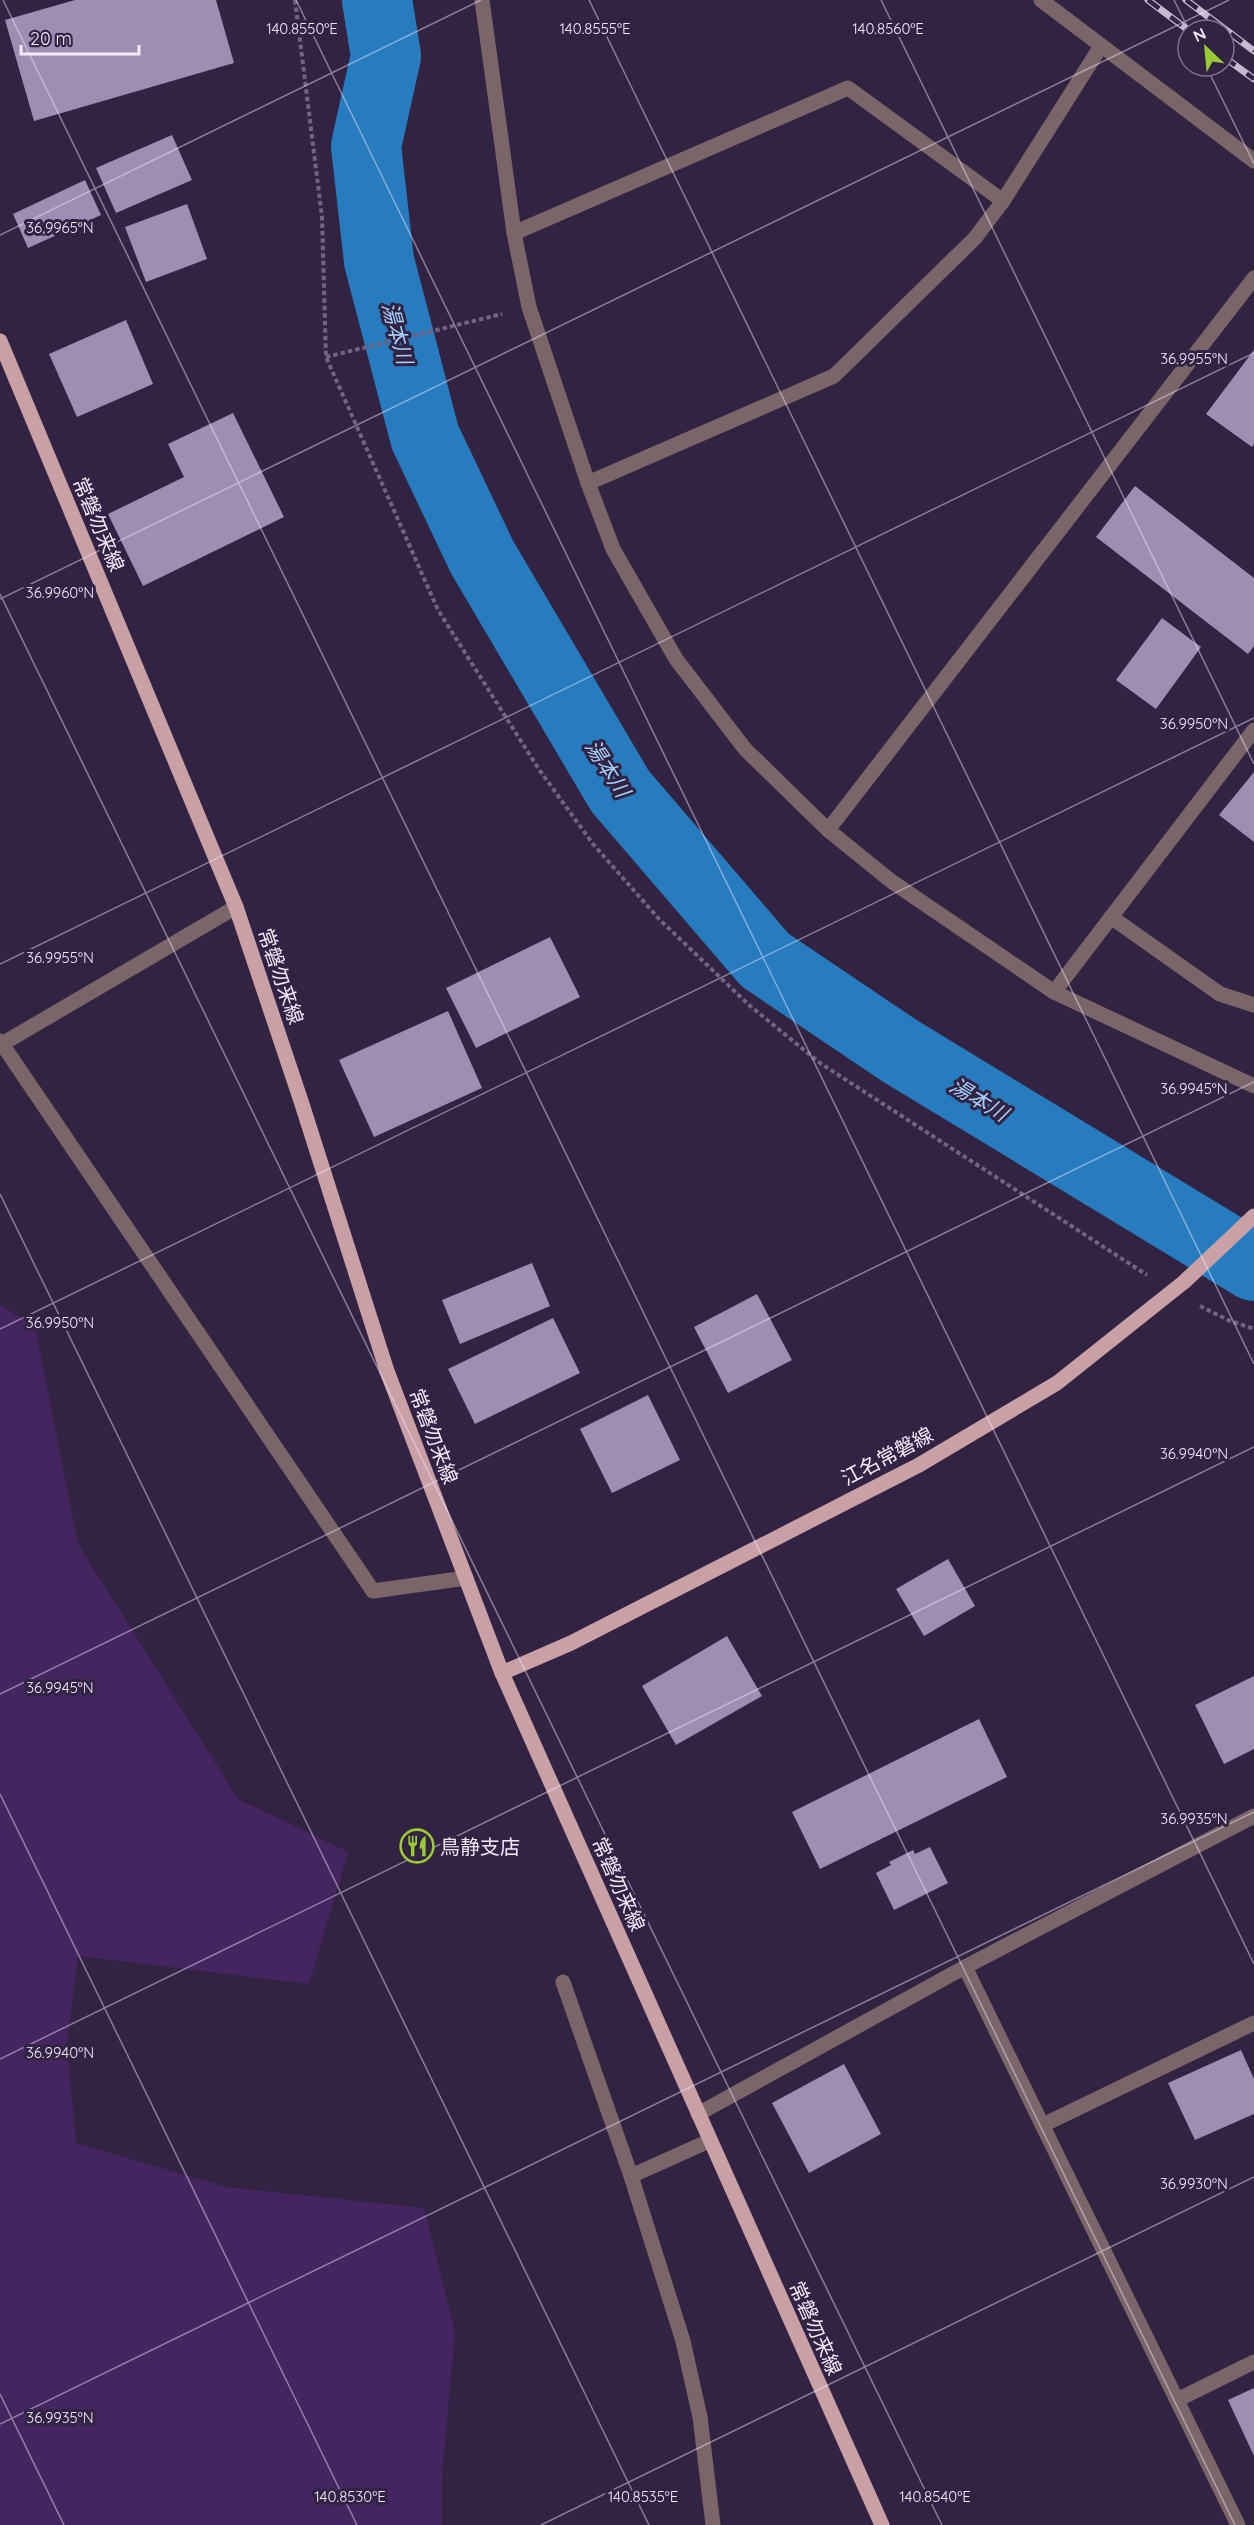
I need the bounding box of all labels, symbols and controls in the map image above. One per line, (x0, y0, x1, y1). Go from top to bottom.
scale bar (21, 18, 140, 56)
north arrow (1176, 18, 1236, 78)
text: 140.8550°E (266, 19, 338, 38)
text: 140.8555°E (560, 19, 631, 38)
text: 140.8560°E (852, 19, 924, 38)
text: N (1190, 23, 1209, 46)
text: 20 m (30, 27, 72, 50)
text: 36.9965°N (26, 218, 94, 237)
water label: 湯本川 (377, 299, 419, 369)
text: 36.9955°N (1160, 349, 1228, 368)
street label: 常磐勿来線 (68, 473, 130, 575)
text: 36.9960°N (26, 583, 94, 602)
text: 36.9950°N (1160, 714, 1228, 733)
water label: 湯本川 (580, 735, 637, 803)
street label: 常磐勿来線 (253, 925, 309, 1027)
text: 36.9955°N (26, 948, 94, 967)
water label: 湯本川 (945, 1072, 1014, 1127)
text: 36.9945°N (1160, 1079, 1228, 1098)
text: 36.9950°N (26, 1313, 94, 1332)
street label: 常磐勿来線 (404, 1385, 464, 1487)
street label: 江名常磐線 (837, 1421, 937, 1491)
text: 36.9940°N (1160, 1444, 1228, 1463)
text: 36.9945°N (26, 1678, 94, 1697)
text: 36.9935°N (1160, 1809, 1228, 1828)
restaurant icon: 鳥静支店 (399, 1828, 435, 1864)
street label: 常磐勿来線 (587, 1833, 651, 1935)
place label: 鳥静支店 (440, 1834, 520, 1859)
text: 36.9940°N (26, 2043, 94, 2062)
text: 36.9930°N (1160, 2174, 1228, 2193)
street label: 常磐勿来線 (784, 2277, 848, 2379)
text: 36.9935°N (26, 2408, 94, 2427)
text: 140.8530°E (314, 2487, 386, 2506)
text: 140.8535°E (608, 2487, 678, 2506)
text: 140.8540°E (899, 2487, 971, 2506)

